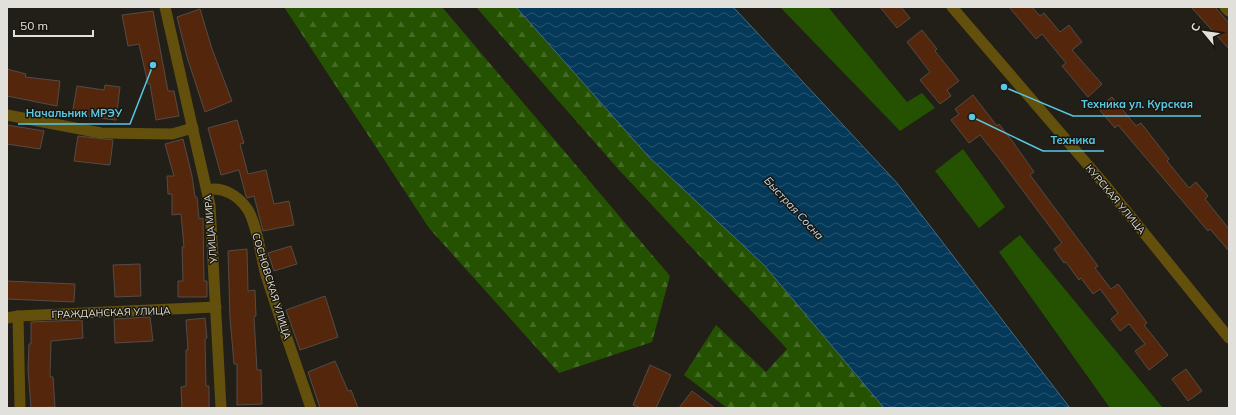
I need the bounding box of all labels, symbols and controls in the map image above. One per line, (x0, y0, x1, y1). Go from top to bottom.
scale bar (14, 12, 93, 38)
north arrow (1184, 12, 1224, 52)
text: 50 m (20, 18, 48, 33)
text: С (1187, 20, 1203, 34)
callout: Техника ул. Курская (1073, 93, 1201, 116)
text: Техника ул. Курская (1081, 97, 1193, 111)
callout: Начальник МРЭУ (18, 101, 130, 124)
text: Начальник МРЭУ (26, 106, 123, 120)
callout: Техника (1043, 128, 1104, 151)
text: Техника (1050, 133, 1096, 147)
street label: КУРСКАЯ УЛИЦА (1083, 162, 1149, 237)
water label: Быстрая Сосна (761, 174, 827, 243)
street label: УЛИЦА МИРА (201, 193, 220, 265)
street label: СОСНОВСКАЯ УЛИЦА (249, 231, 294, 342)
street label: ГРАЖДАНСКАЯ УЛИЦА (51, 304, 171, 321)

